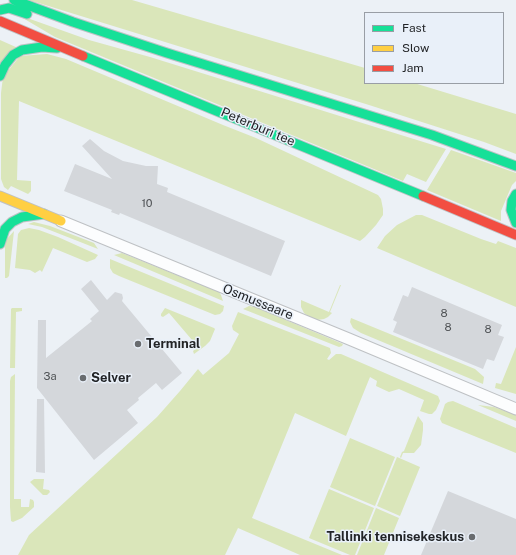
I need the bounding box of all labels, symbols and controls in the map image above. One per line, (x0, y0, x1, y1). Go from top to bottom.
legend (364, 12, 504, 84)
text: Fast (402, 21, 426, 35)
text: Slow (402, 41, 429, 55)
text: Jam (402, 61, 424, 75)
street label: Peterburi tee (219, 104, 297, 150)
house number: 10 (141, 197, 153, 211)
street label: Osmussaare (220, 281, 296, 323)
house number: 8 (440, 307, 448, 321)
house number: 8 (444, 321, 452, 335)
house number: 8 (484, 323, 492, 337)
place label: Terminal (146, 336, 200, 352)
marker: Terminal (133, 339, 143, 349)
house number: 3a (43, 370, 57, 384)
place label: Selver (91, 370, 131, 386)
marker: Selver (78, 373, 88, 383)
place label: Tallinki tennisekeskus (327, 529, 464, 545)
marker: Tallinki tennisekeskus (467, 532, 477, 542)

